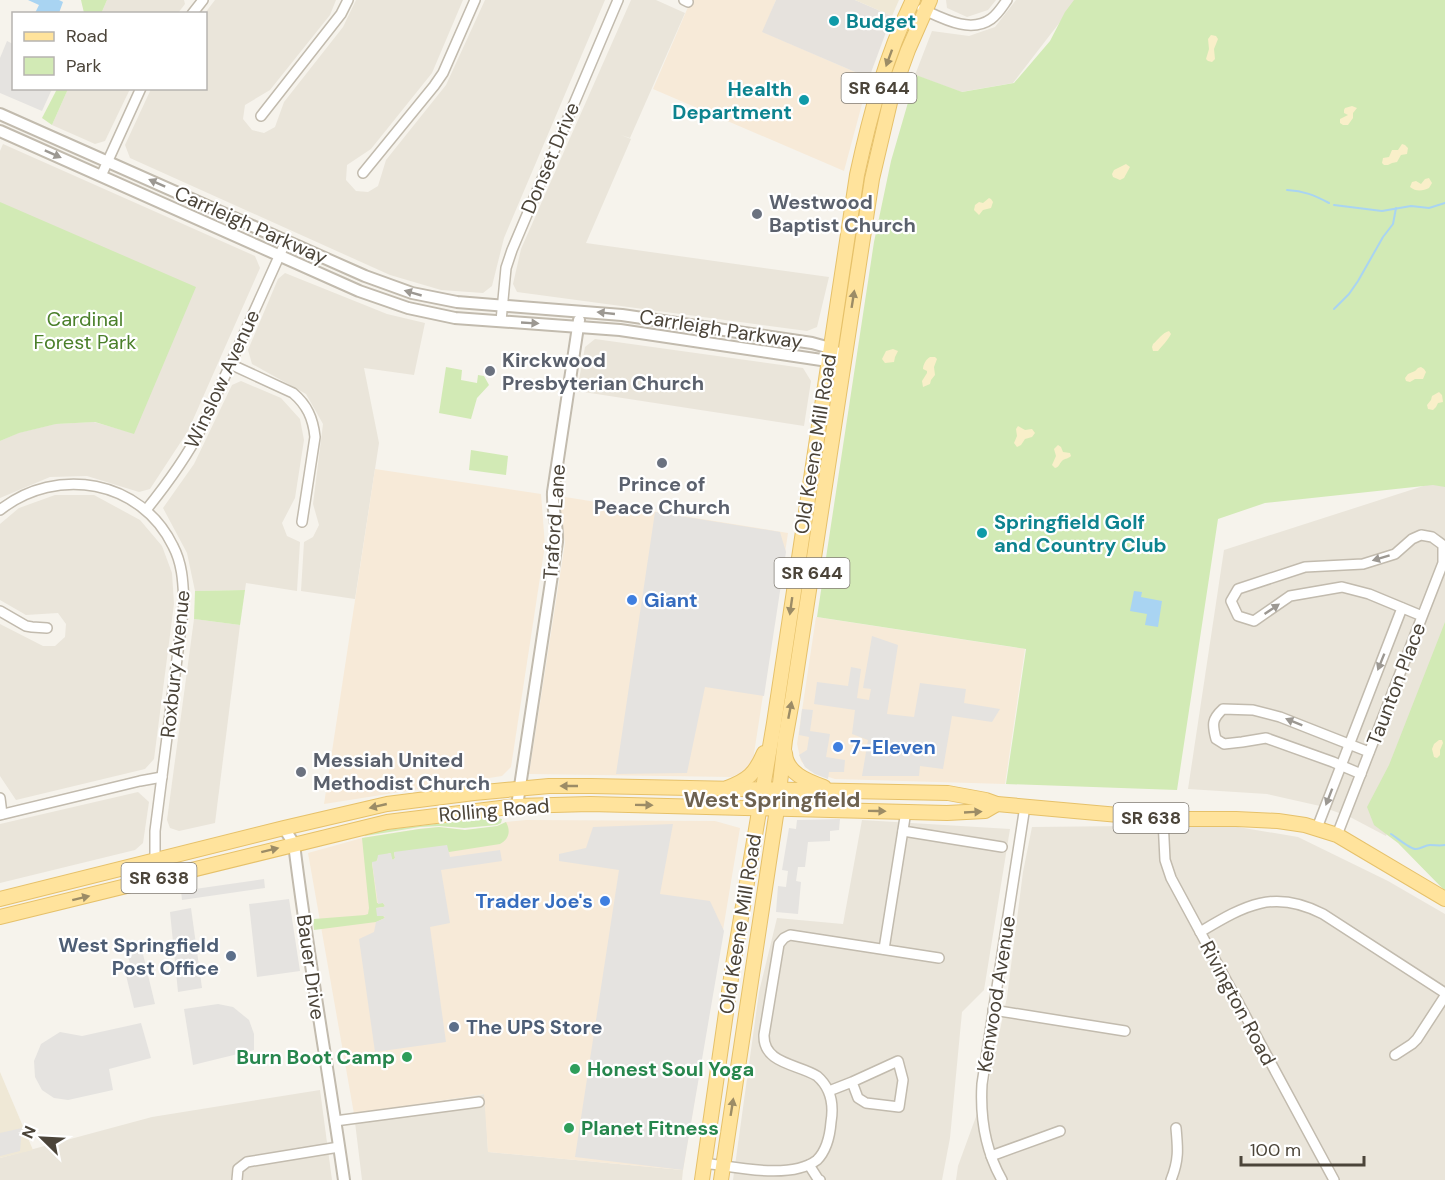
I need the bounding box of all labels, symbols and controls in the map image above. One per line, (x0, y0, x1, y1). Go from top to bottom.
place label: Budget (846, 8, 916, 34)
legend (12, 12, 207, 90)
marker: Budget (827, 14, 841, 28)
text: Road (66, 24, 108, 48)
one-way arrow (884, 49, 893, 67)
text: Park (66, 54, 102, 78)
road number: SR 644 (842, 73, 916, 103)
place label: Health Department (672, 76, 792, 125)
marker: Health Department (797, 93, 811, 107)
street label: Donset Drive (515, 98, 585, 218)
one-way arrow (45, 150, 62, 159)
one-way arrow (148, 178, 165, 187)
street label: Carrleigh Parkway (170, 180, 332, 270)
place label: Westwood Baptist Church (769, 189, 916, 238)
marker: Westwood Baptist Church (750, 207, 764, 221)
one-way arrow (404, 288, 422, 297)
one-way arrow (848, 289, 857, 308)
street label: Carrleigh Parkway (638, 303, 804, 355)
street label: Winslow Avenue (178, 305, 266, 453)
park label: Cardinal Forest Park (34, 306, 136, 355)
one-way arrow (597, 308, 616, 318)
one-way arrow (521, 318, 540, 327)
place label: Kirckwood Presbyterian Church (502, 347, 704, 396)
street label: Old Keene Mill Road (788, 352, 842, 536)
marker: Kirckwood Presbyterian Church (483, 364, 497, 378)
marker: Prince of Peace Church (655, 456, 669, 470)
street label: Traford Lane (537, 463, 571, 581)
place label: Prince of Peace Church (594, 471, 730, 520)
place label: Springfield Golf and Country Club (994, 509, 1167, 558)
marker: Springfield Golf and Country Club (975, 526, 989, 540)
one-way arrow (1372, 554, 1390, 563)
road number: SR 644 (774, 558, 850, 588)
place label: Giant (644, 587, 698, 613)
street label: Roxbury Avenue (154, 589, 196, 739)
marker: Giant (625, 593, 639, 607)
one-way arrow (786, 596, 795, 615)
one-way arrow (1264, 603, 1280, 615)
street label: Taunton Place (1361, 619, 1431, 749)
one-way arrow (1376, 653, 1385, 671)
one-way arrow (786, 701, 795, 720)
one-way arrow (1285, 717, 1303, 726)
place label: 7-Eleven (850, 734, 936, 760)
marker: 7-Eleven (831, 740, 845, 754)
place label: Messiah United Methodist Church (313, 747, 490, 796)
marker: Messiah United Methodist Church (294, 765, 308, 779)
one-way arrow (559, 781, 578, 791)
district label: West Springfield (684, 785, 860, 814)
one-way arrow (1323, 788, 1333, 806)
street label: Rolling Road (437, 792, 551, 828)
one-way arrow (635, 801, 654, 810)
one-way arrow (369, 802, 387, 812)
road number: SR 638 (1114, 803, 1188, 833)
one-way arrow (868, 806, 887, 815)
one-way arrow (963, 807, 982, 816)
street label: Old Keene Mill Road (713, 832, 767, 1016)
one-way arrow (261, 845, 280, 855)
road number: SR 638 (122, 863, 196, 893)
place label: Trader Joe's (476, 888, 593, 914)
one-way arrow (72, 892, 90, 902)
marker: Trader Joe's (598, 894, 612, 908)
street label: Bauer Drive (291, 913, 331, 1021)
street label: Kenwood Avenue (971, 914, 1021, 1074)
place label: West Springfield Post Office (58, 932, 219, 981)
street label: Rivington Road (1194, 936, 1282, 1070)
marker: West Springfield Post Office (224, 949, 238, 963)
place label: The UPS Store (466, 1014, 603, 1040)
marker: The UPS Store (447, 1020, 461, 1034)
place label: Burn Boot Camp (236, 1044, 395, 1070)
marker: Burn Boot Camp (400, 1050, 414, 1064)
place label: Honest Soul Yoga (587, 1056, 754, 1082)
marker: Honest Soul Yoga (568, 1062, 582, 1076)
one-way arrow (727, 1098, 736, 1117)
north arrow (12, 1108, 72, 1168)
place label: Planet Fitness (581, 1115, 719, 1141)
marker: Planet Fitness (562, 1121, 576, 1135)
text: N (17, 1123, 41, 1142)
scale bar (1241, 1129, 1364, 1167)
text: 100 m (1250, 1138, 1301, 1162)

